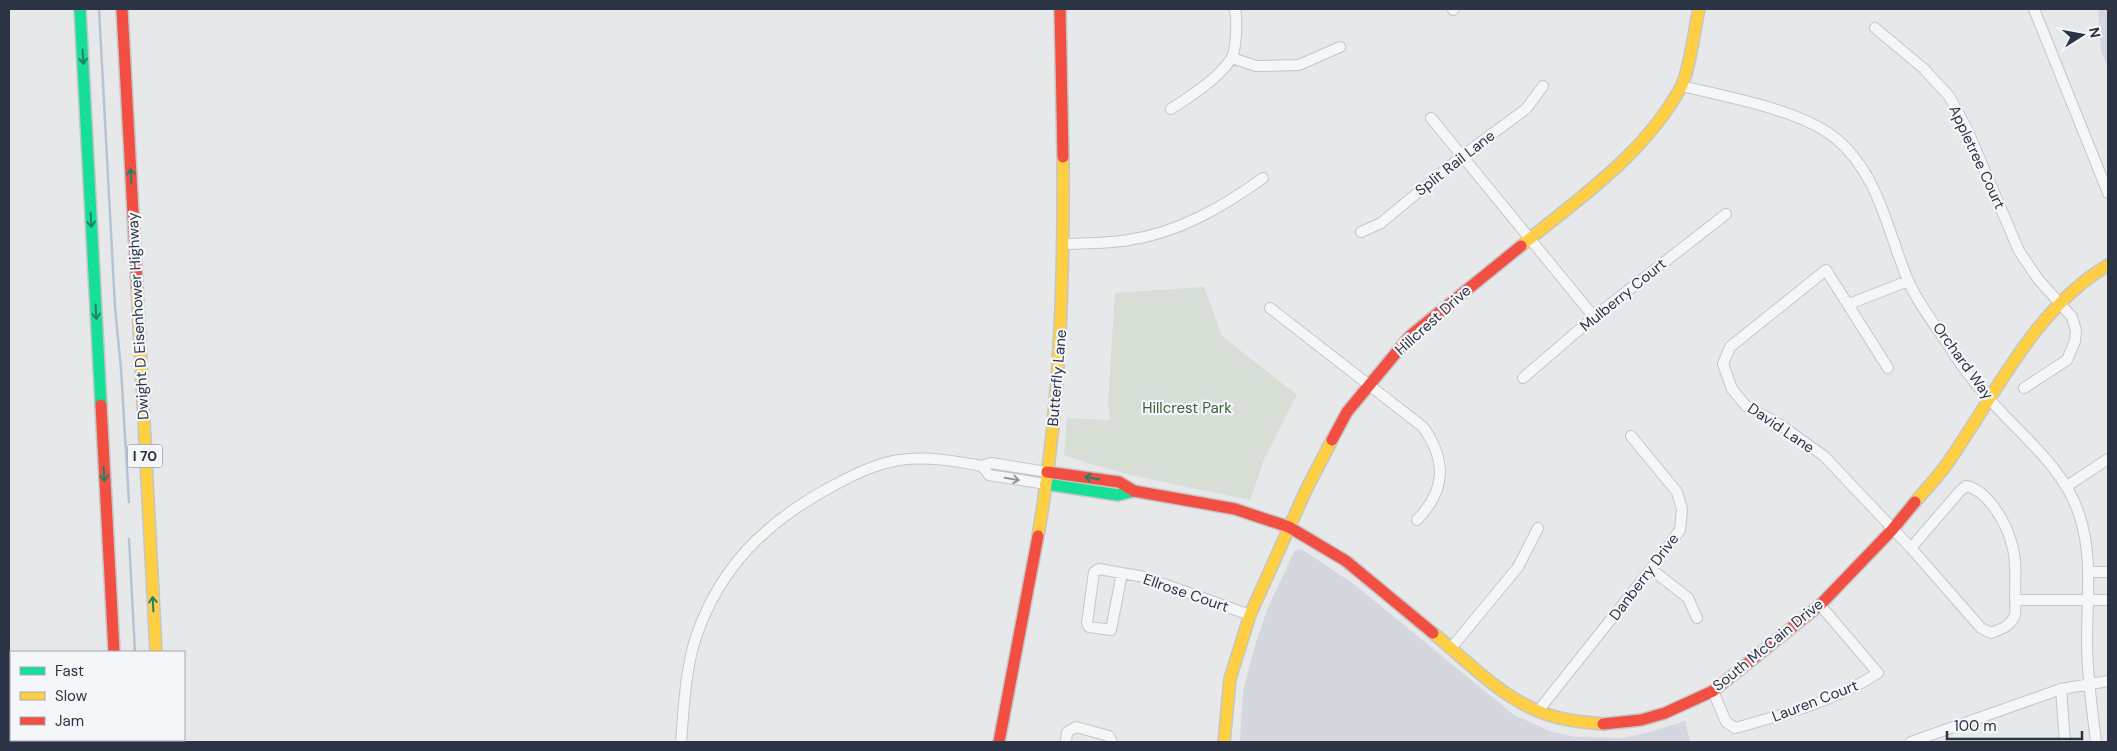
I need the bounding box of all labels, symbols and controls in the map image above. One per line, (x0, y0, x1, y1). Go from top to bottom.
north arrow (2057, 10, 2107, 60)
text: N (2085, 26, 2105, 39)
one-way arrow (78, 49, 87, 65)
street label: Appletree Court (1944, 102, 2010, 212)
street label: Split Rail Lane (1411, 126, 1499, 200)
one-way arrow (127, 169, 136, 185)
one-way arrow (87, 211, 96, 227)
street label: Dwight D Eisenhower Highway (123, 211, 153, 420)
street label: Mulberry Court (1576, 254, 1670, 336)
street label: Hillcrest Drive (1391, 281, 1475, 359)
one-way arrow (91, 303, 101, 319)
street label: Orchard Way (1928, 318, 1998, 404)
street label: Butterfly Lane (1043, 329, 1071, 427)
park label: Hillcrest Park (1142, 398, 1232, 418)
street label: David Lane (1744, 398, 1818, 458)
road number: I 70 (128, 444, 162, 468)
one-way arrow (100, 466, 109, 482)
one-way arrow (1084, 473, 1100, 483)
one-way arrow (1004, 474, 1020, 484)
street label: Danberry Drive (1605, 529, 1683, 625)
street label: Ellrose Court (1141, 569, 1231, 617)
street label: South McCain Drive (1709, 594, 1827, 696)
one-way arrow (149, 596, 158, 612)
legend (10, 651, 185, 741)
text: Fast (55, 661, 84, 681)
street label: Lauren Court (1769, 675, 1861, 727)
text: Slow (55, 686, 88, 706)
scale bar (1947, 708, 2082, 740)
text: Jam (55, 711, 84, 731)
text: 100 m (1954, 716, 1997, 736)

